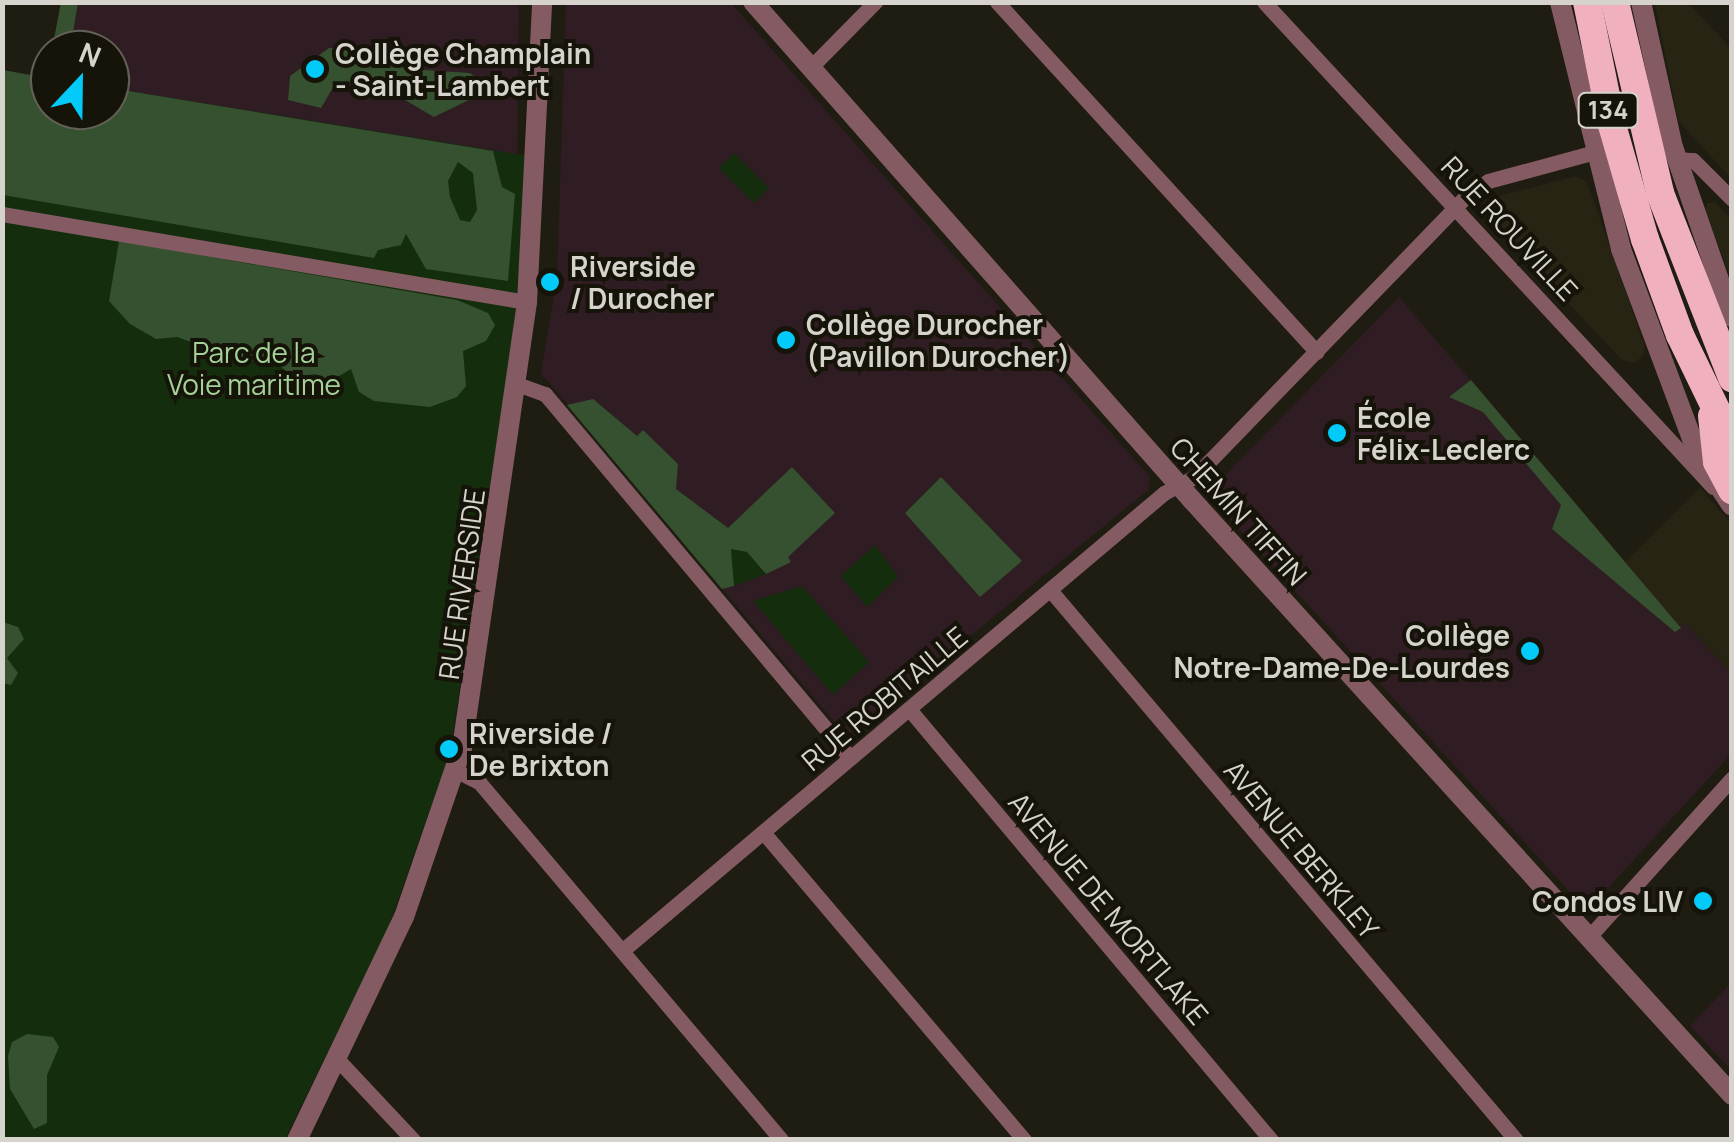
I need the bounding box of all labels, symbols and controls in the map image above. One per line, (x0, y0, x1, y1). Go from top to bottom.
north arrow (30, 30, 130, 130)
text: N (74, 33, 107, 75)
place label: Collège Champlain - Saint-Lambert (335, 36, 591, 102)
marker: Collège Champlain - Saint-Lambert (304, 58, 326, 80)
road number: 134 (1576, 90, 1640, 130)
street label: RUE ROUVILLE (1435, 149, 1585, 307)
place label: Riverside / Durocher (570, 249, 715, 315)
marker: Riverside / Durocher (539, 271, 561, 293)
place label: Collège Durocher (Pavillon Durocher) (806, 307, 1070, 373)
marker: Collège Durocher (Pavillon Durocher) (775, 329, 797, 351)
park label: Parc de la Voie maritime (167, 335, 341, 401)
place label: École Félix-Leclerc (1357, 400, 1530, 466)
marker: École Félix-Leclerc (1326, 422, 1348, 444)
street label: CHEMIN TIFFIN (1164, 430, 1314, 592)
street label: RUE RIVERSIDE (431, 487, 491, 681)
place label: Collège Notre-Dame-De-Lourdes (1173, 618, 1510, 684)
street label: RUE ROBITAILLE (795, 619, 973, 777)
marker: Collège Notre-Dame-De-Lourdes (1519, 640, 1541, 662)
place label: Riverside / De Brixton (469, 716, 613, 782)
marker: Riverside / De Brixton (438, 738, 460, 760)
street label: AVENUE BERKLEY (1218, 753, 1386, 945)
street label: AVENUE DE MORTLAKE (1002, 785, 1216, 1031)
place label: Condos LIV (1532, 884, 1683, 918)
marker: Condos LIV (1692, 890, 1714, 912)

